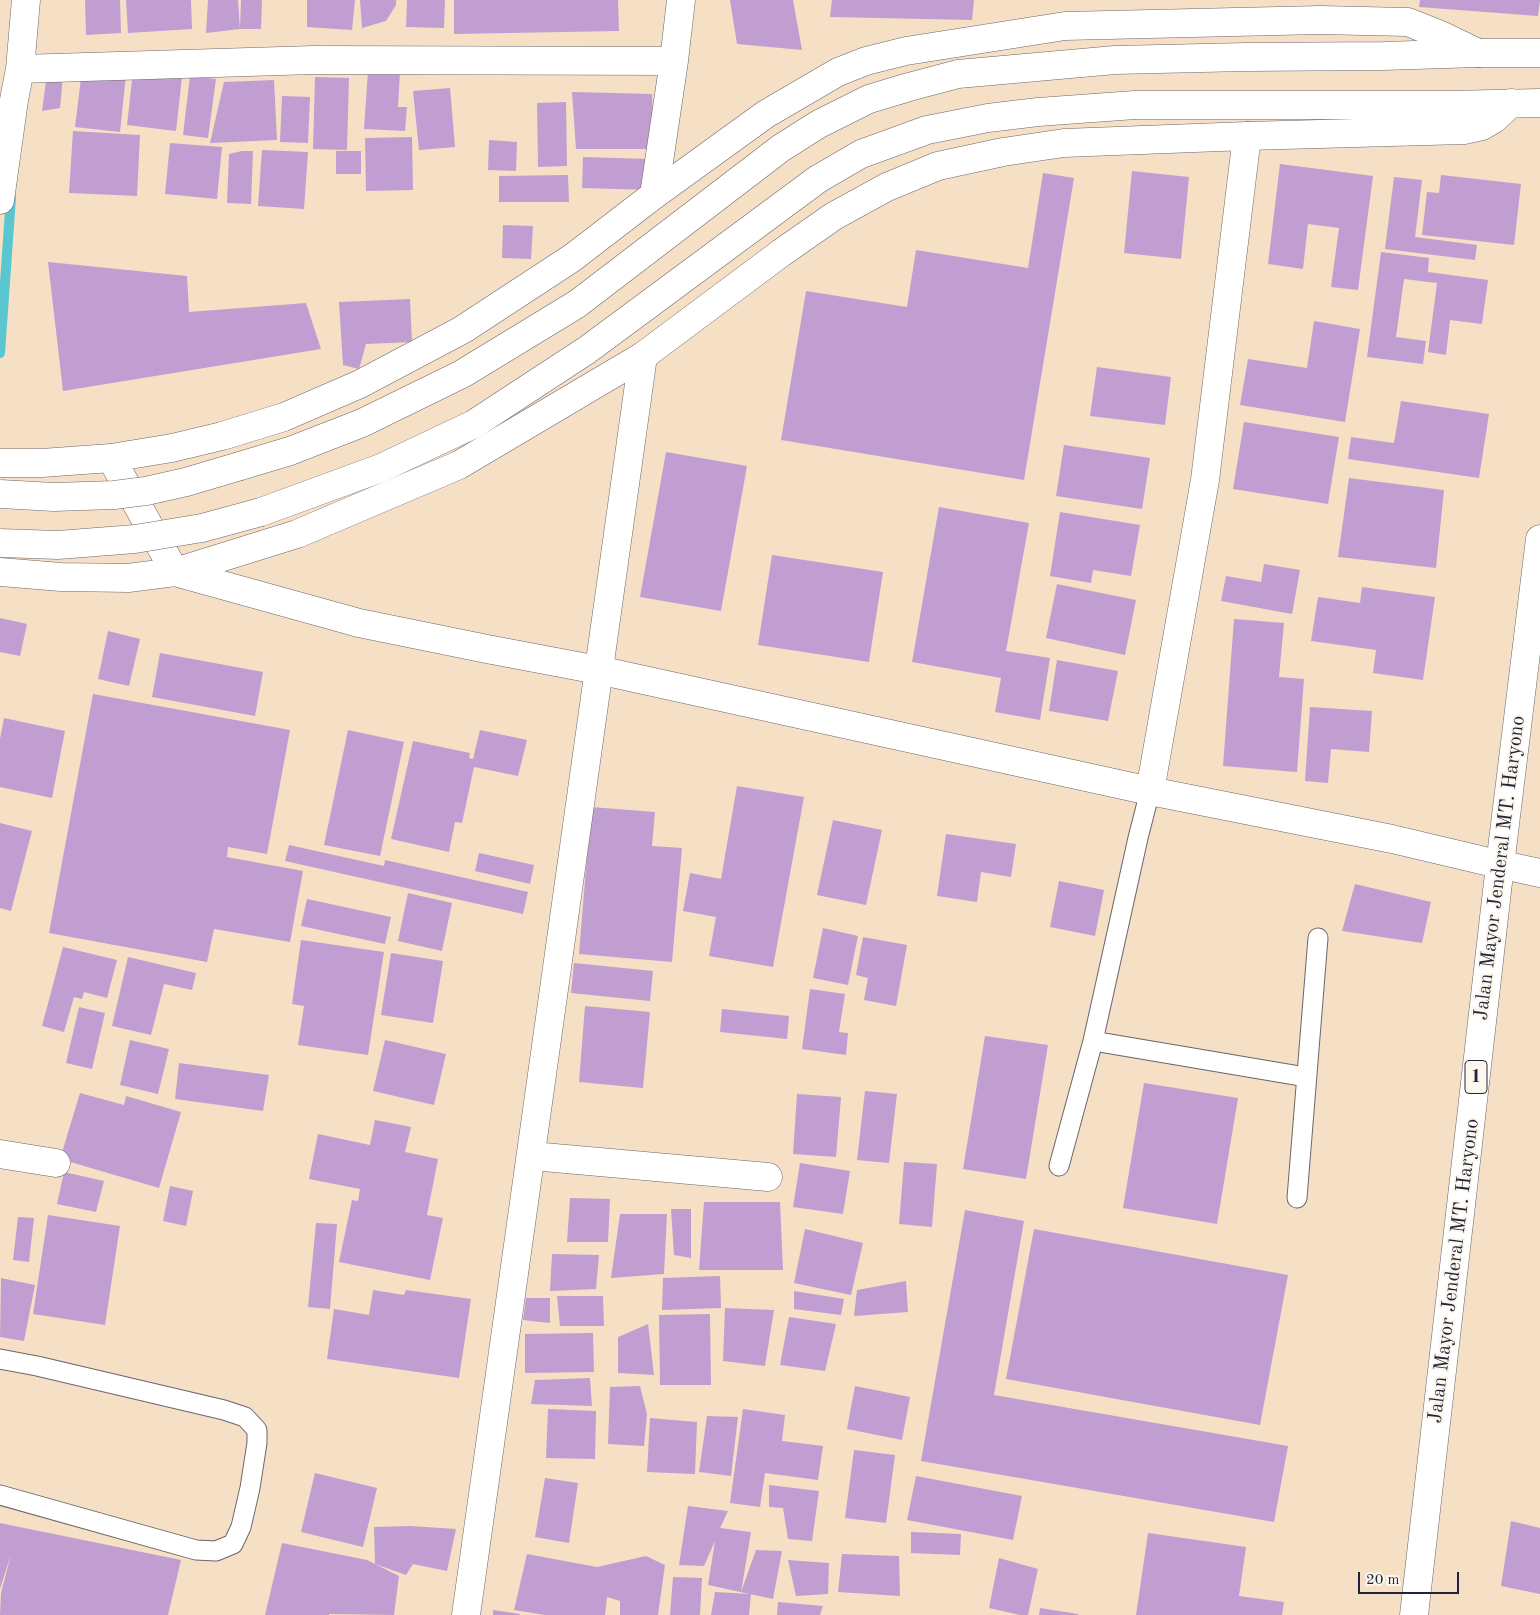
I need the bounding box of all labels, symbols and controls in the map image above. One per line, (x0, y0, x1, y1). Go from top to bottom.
street label: Jalan Mayor Jenderal MT. Haryono (1469, 714, 1531, 1022)
road number: 1 (1465, 1060, 1487, 1094)
street label: Jalan Mayor Jenderal MT. Haryono (1423, 1117, 1485, 1425)
scale bar (1360, 1562, 1461, 1594)
text: 20 m (1366, 1573, 1400, 1588)

